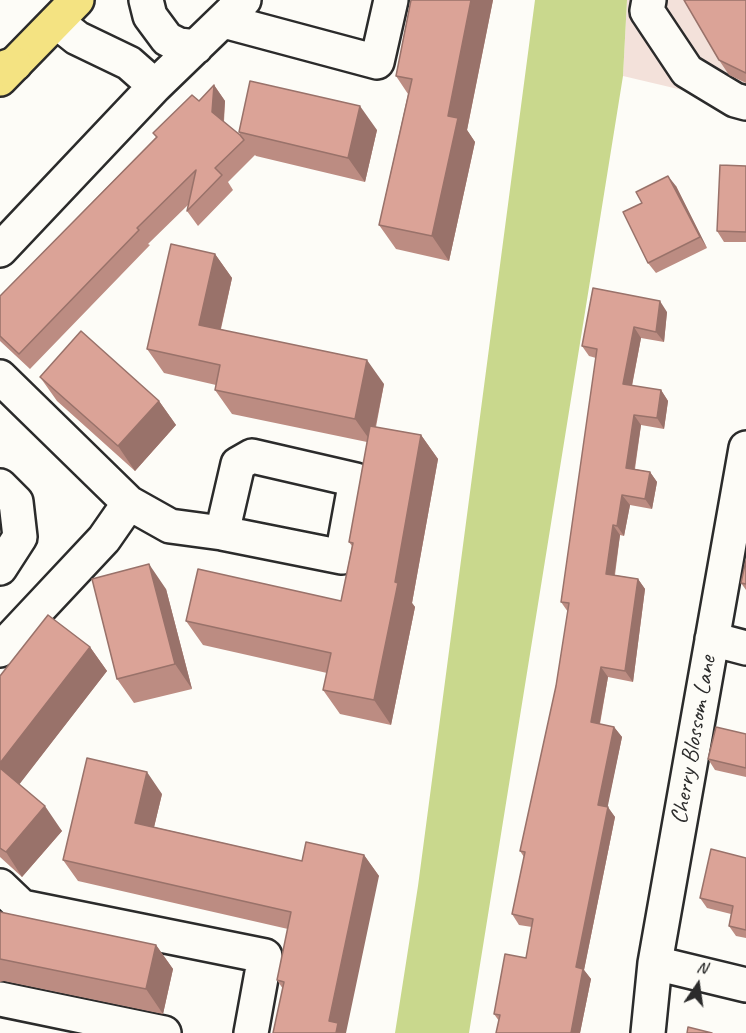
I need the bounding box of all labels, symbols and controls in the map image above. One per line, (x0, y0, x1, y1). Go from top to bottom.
street label: Cherry Blossom Lane (665, 654, 723, 826)
north arrow (668, 955, 728, 1015)
text: N (695, 957, 709, 978)

